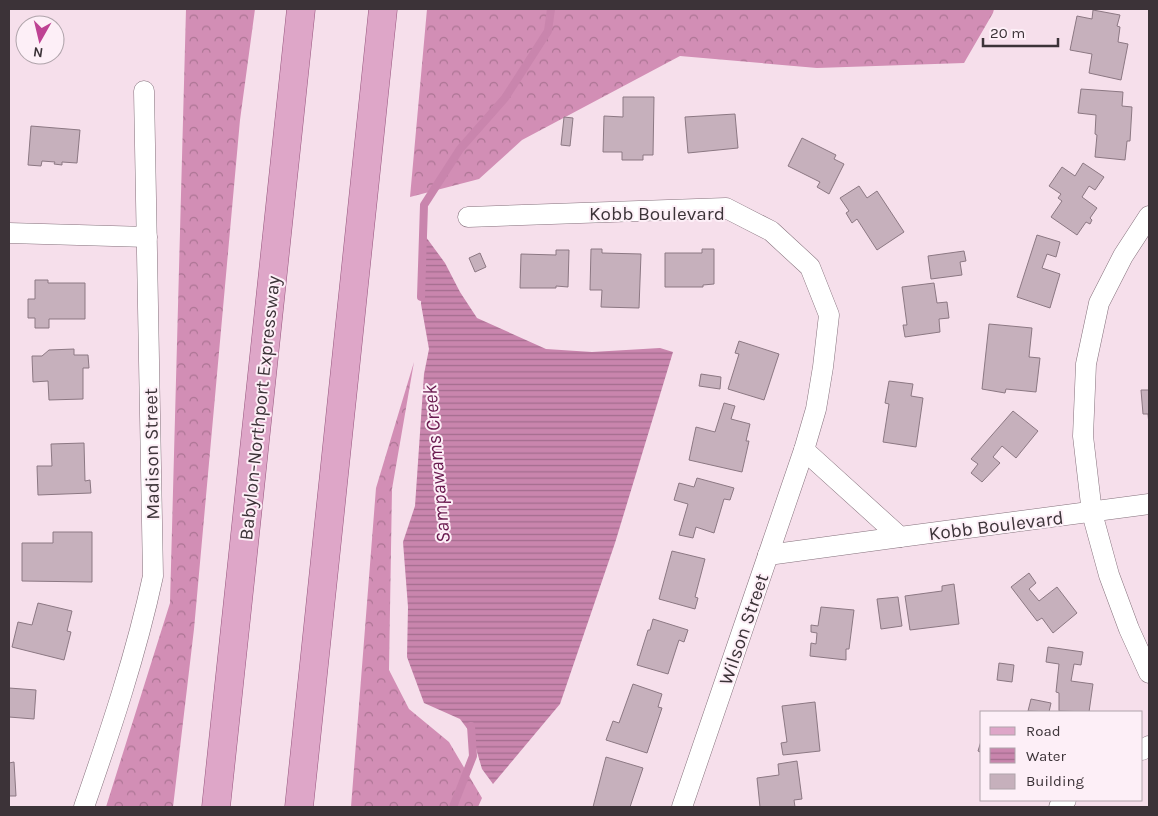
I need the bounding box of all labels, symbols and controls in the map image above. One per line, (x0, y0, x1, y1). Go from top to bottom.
north arrow (15, 15, 65, 65)
scale bar (983, 15, 1058, 47)
text: 20 m (990, 24, 1025, 42)
text: N (32, 43, 44, 61)
street label: Kobb Boulevard (589, 203, 725, 225)
street label: Babylon-Northport Expressway (235, 274, 285, 542)
water label: Sampawams Creek (418, 383, 455, 544)
street label: Madison Street (140, 388, 164, 520)
street label: Kobb Boulevard (927, 507, 1065, 545)
street label: Wilson Street (715, 571, 773, 688)
legend (980, 711, 1143, 801)
text: Road (1026, 722, 1061, 740)
text: Water (1026, 747, 1067, 765)
text: Building (1026, 772, 1084, 790)

